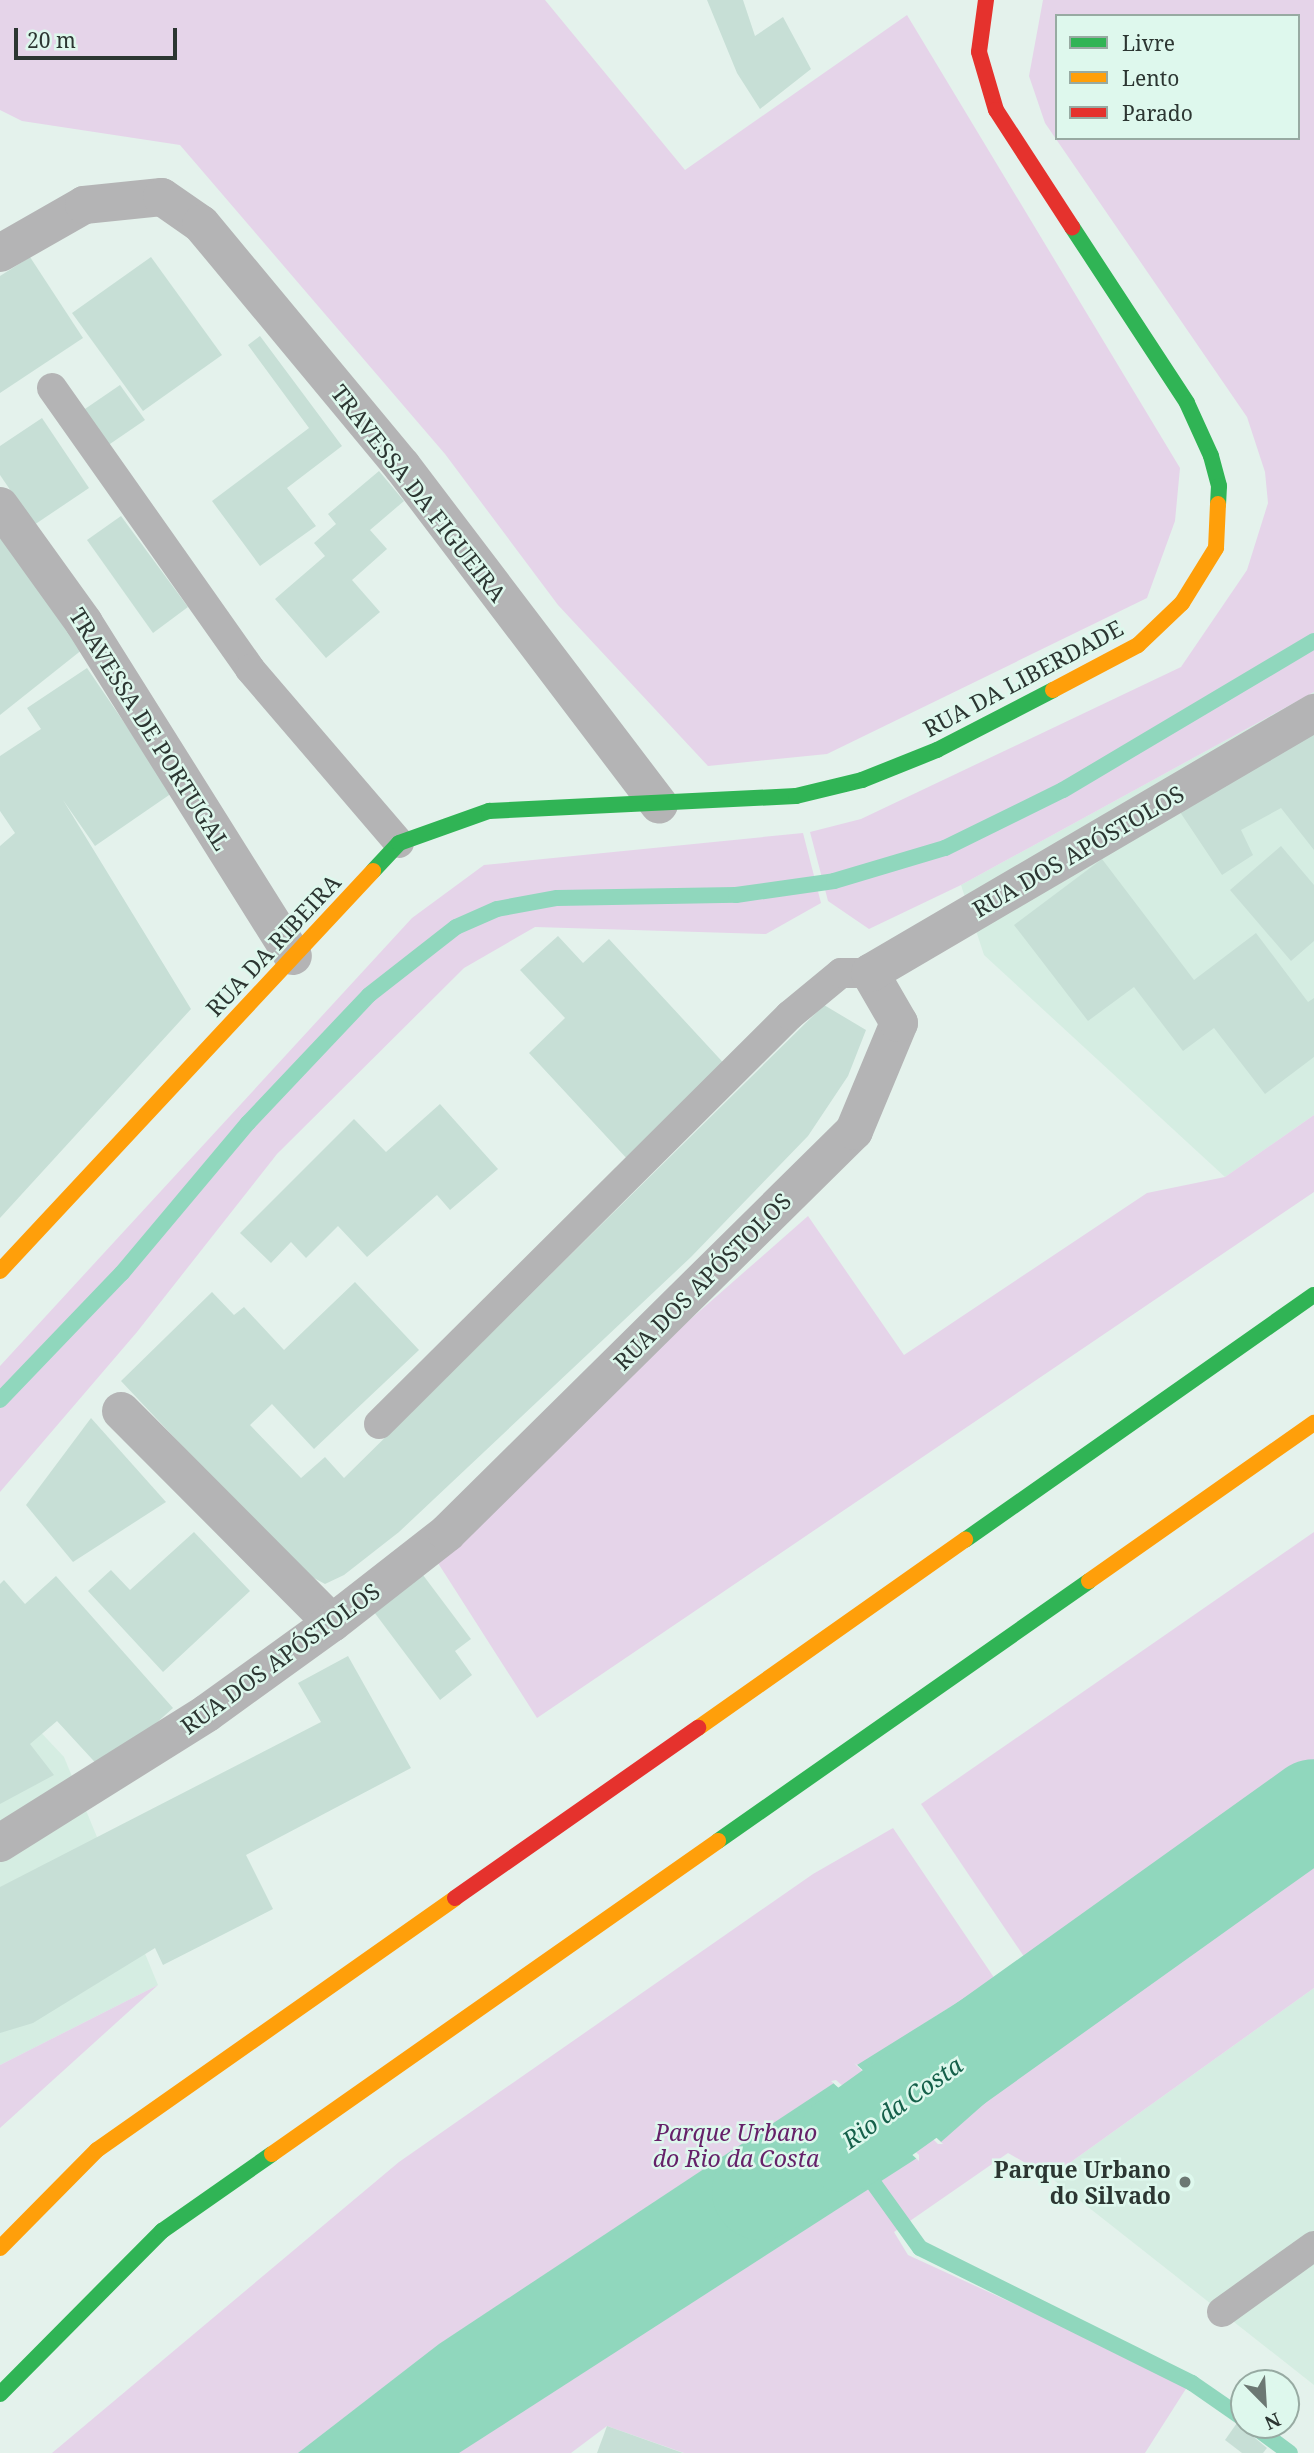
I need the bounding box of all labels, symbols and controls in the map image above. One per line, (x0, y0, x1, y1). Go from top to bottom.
scale bar (18, 14, 180, 58)
legend (1055, 14, 1300, 140)
text: 20 m (27, 26, 76, 54)
text: Livre (1122, 29, 1175, 57)
text: Lento (1122, 64, 1179, 92)
text: Parado (1122, 99, 1193, 127)
street label: TRAVESSA DA FIGUEIRA (326, 379, 512, 607)
street label: TRAVESSA DE PORTUGAL (64, 603, 236, 855)
street label: RUA DA LIBERDADE (918, 614, 1128, 742)
street label: RUA DOS APÓSTOLOS (968, 779, 1188, 923)
street label: RUA DA RIBEIRA (200, 868, 346, 1022)
street label: RUA DOS APÓSTOLOS (608, 1187, 796, 1375)
street label: RUA DOS APÓSTOLOS (175, 1577, 385, 1739)
water label: Rio da Costa (836, 2050, 968, 2154)
park label: Parque Urbano do Rio da Costa (653, 2118, 819, 2172)
place label: Parque Urbano do Silvado (994, 2155, 1171, 2209)
marker: Parque Urbano do Silvado (1177, 2174, 1193, 2190)
north arrow (1230, 2369, 1300, 2439)
text: N (1261, 2406, 1285, 2436)

